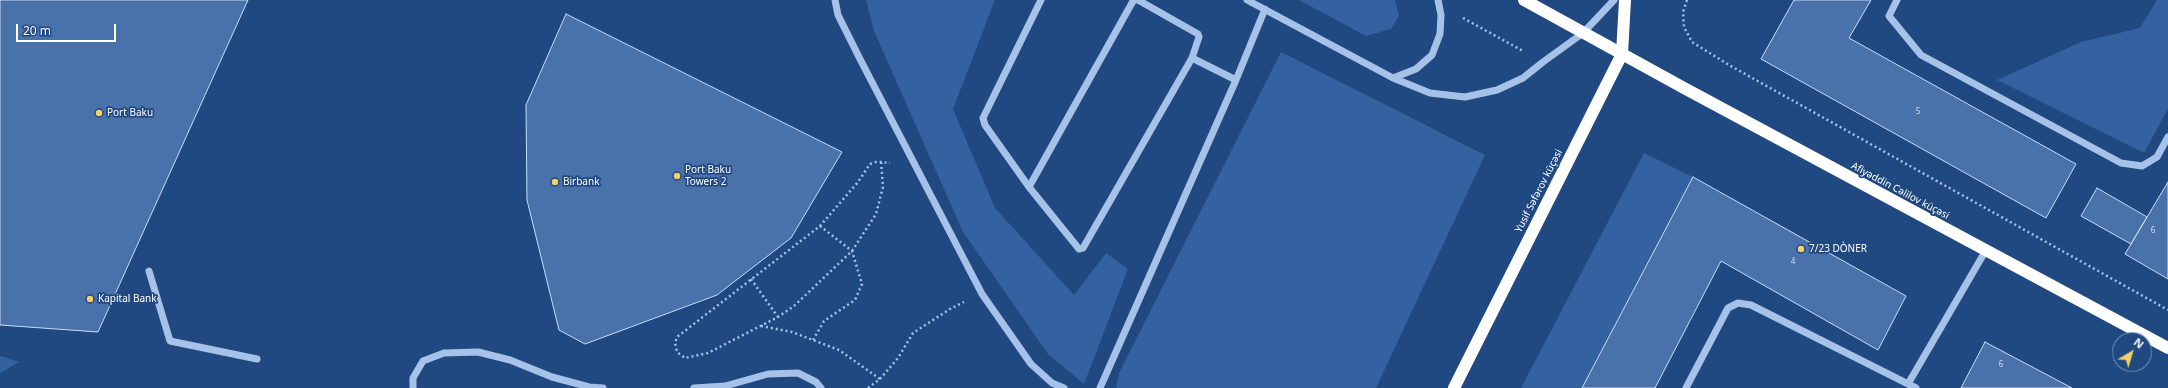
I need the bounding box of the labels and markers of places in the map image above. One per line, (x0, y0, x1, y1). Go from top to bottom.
place label: Port Baku (107, 107, 153, 119)
marker: Port Baku (94, 108, 104, 118)
place label: Port Baku Towers 2 (685, 164, 731, 188)
marker: Port Baku Towers 2 (672, 171, 682, 181)
place label: Birbank (563, 176, 599, 188)
marker: Birbank (550, 177, 560, 187)
place label: 7/23 DÒNER (1809, 243, 1867, 255)
marker: 7/23 DÒNER (1796, 244, 1806, 254)
place label: Kapital Bank (98, 293, 157, 305)
marker: Kapital Bank (85, 294, 95, 304)

